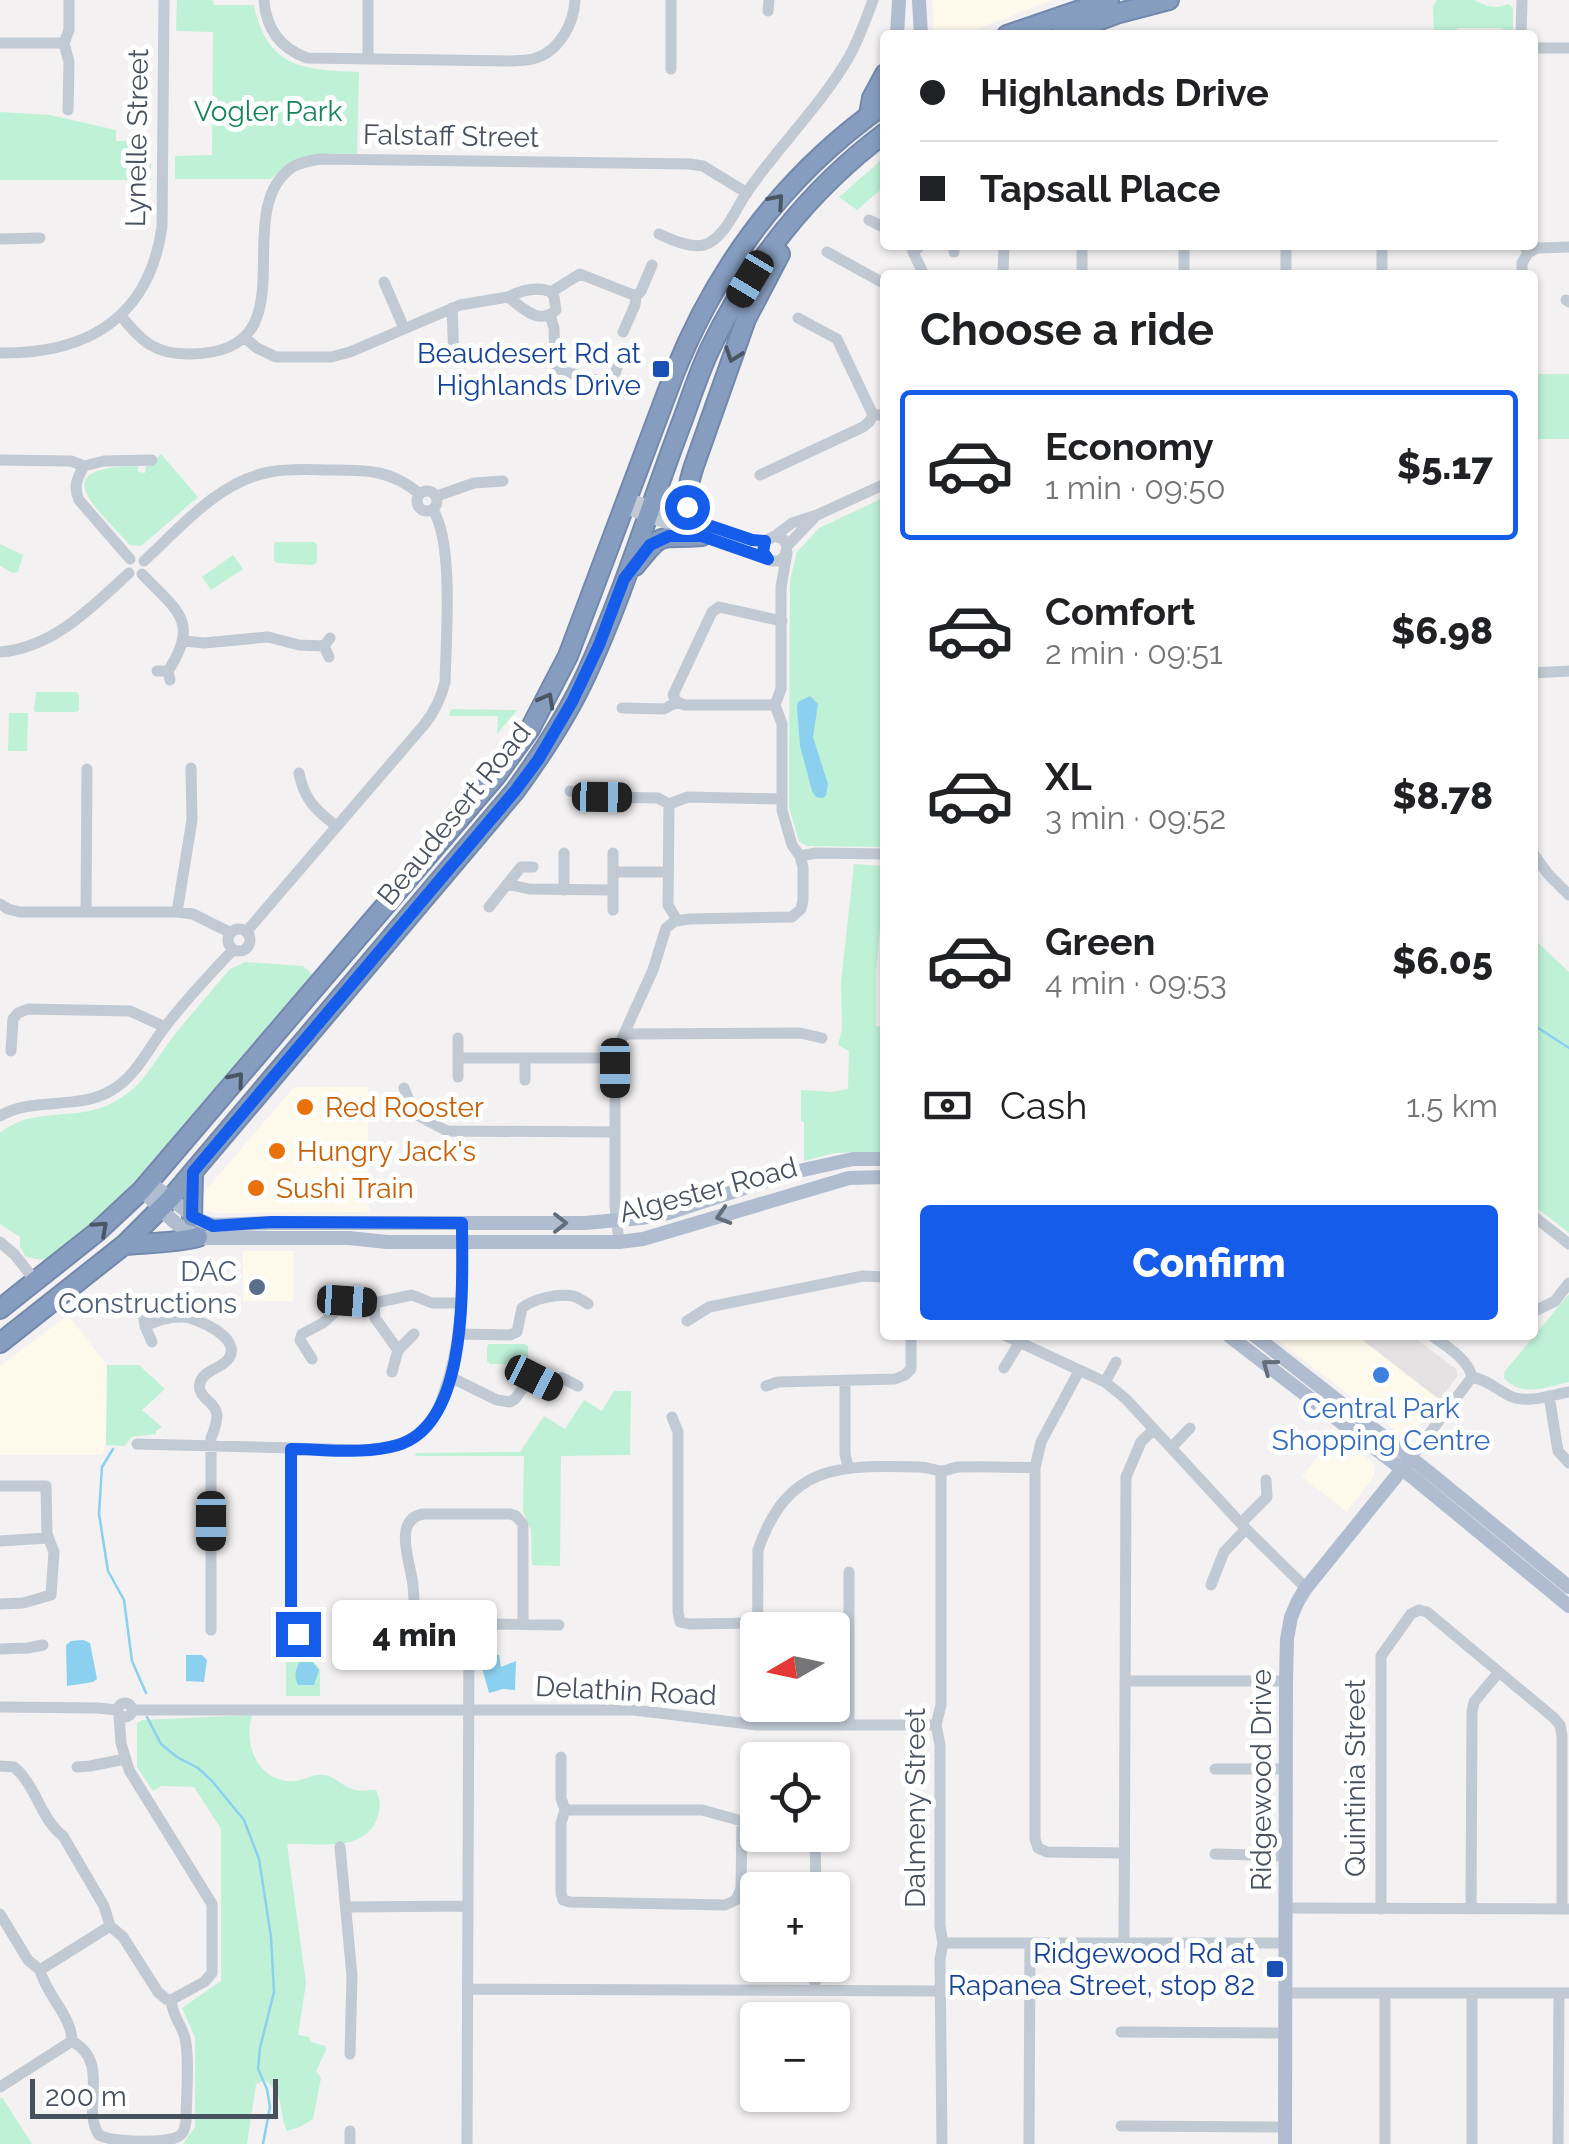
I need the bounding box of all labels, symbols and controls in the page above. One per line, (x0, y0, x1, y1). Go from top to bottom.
street label: Lynelle Street (119, 48, 155, 228)
text: Highlands Drive (980, 70, 1269, 115)
park label: Vogler Park (194, 95, 342, 128)
street label: Falstaff Street (363, 118, 540, 154)
text: Tapsall Place (980, 166, 1220, 211)
one-way arrow (765, 194, 783, 212)
car (722, 246, 778, 312)
text: Choose a ride (920, 303, 1214, 356)
place label: Beaudesert Rd at Highlands Drive (417, 337, 642, 402)
one-way arrow (725, 346, 745, 363)
marker: Beaudesert Rd at Highlands Drive (650, 358, 672, 380)
icon: car (925, 420, 1015, 510)
text: Economy (1045, 424, 1214, 469)
text: $5.17 (1397, 443, 1493, 488)
text: 1 min · 09:50 (1045, 469, 1226, 506)
route start (665, 485, 710, 530)
icon: car (925, 585, 1015, 675)
text: Comfort (1045, 589, 1195, 634)
text: $6.98 (1391, 608, 1493, 653)
text: 2 min · 09:51 (1045, 634, 1223, 671)
one-way arrow (534, 692, 554, 710)
street label: Beaudesert Road (371, 716, 537, 912)
icon: car (925, 750, 1015, 840)
text: XL (1045, 754, 1092, 799)
text: $8.78 (1392, 773, 1493, 818)
car (572, 781, 632, 813)
text: 3 min · 09:52 (1045, 799, 1226, 836)
icon: car (925, 915, 1015, 1005)
text: Green (1045, 919, 1155, 964)
text: $6.05 (1392, 938, 1493, 983)
text: 4 min · 09:53 (1045, 964, 1227, 1001)
car (600, 1038, 630, 1098)
one-way arrow (226, 1072, 244, 1091)
icon: cash (920, 1078, 975, 1133)
text: Cash (1000, 1083, 1087, 1128)
text: 1.5 km (1406, 1087, 1498, 1124)
place label: Red Rooster (325, 1091, 484, 1124)
marker: Red Rooster (294, 1096, 316, 1118)
place label: Hungry Jack's (297, 1135, 476, 1168)
marker: Hungry Jack's (266, 1140, 288, 1162)
street label: Algester Road (615, 1150, 801, 1230)
place label: Sushi Train (276, 1172, 414, 1205)
marker: Sushi Train (245, 1177, 267, 1199)
one-way arrow (715, 1204, 732, 1224)
button: Confirm (920, 1205, 1498, 1320)
one-way arrow (552, 1212, 568, 1234)
one-way arrow (89, 1222, 108, 1240)
place label: DAC Constructions (58, 1255, 237, 1320)
marker: DAC Constructions (246, 1276, 268, 1298)
car (316, 1284, 378, 1318)
car (500, 1351, 568, 1405)
one-way arrow (1262, 1360, 1280, 1378)
marker: Central Park Shopping Centre (1370, 1364, 1392, 1386)
place label: Central Park Shopping Centre (1272, 1392, 1490, 1457)
car (196, 1491, 226, 1551)
callout: 4 min (333, 1599, 498, 1669)
route end (276, 1612, 321, 1657)
north arrow (740, 1612, 850, 1722)
map controls (740, 1612, 850, 2112)
text: 4 min (372, 1616, 457, 1653)
street label: Ridgewood Drive (1245, 1669, 1278, 1891)
street label: Delathin Road (534, 1670, 718, 1712)
street label: Quintinia Street (1339, 1678, 1372, 1877)
street label: Dalmeny Street (899, 1707, 932, 1908)
button: locate (740, 1742, 850, 1852)
button: + (740, 1872, 850, 1982)
place label: Ridgewood Rd at Rapanea Street, stop 82 (948, 1937, 1256, 2002)
marker: Ridgewood Rd at Rapanea Street, stop 82 (1264, 1958, 1286, 1980)
button: − (740, 2002, 850, 2112)
scale bar (30, 2074, 278, 2118)
text: 200 m (45, 2080, 127, 2113)

